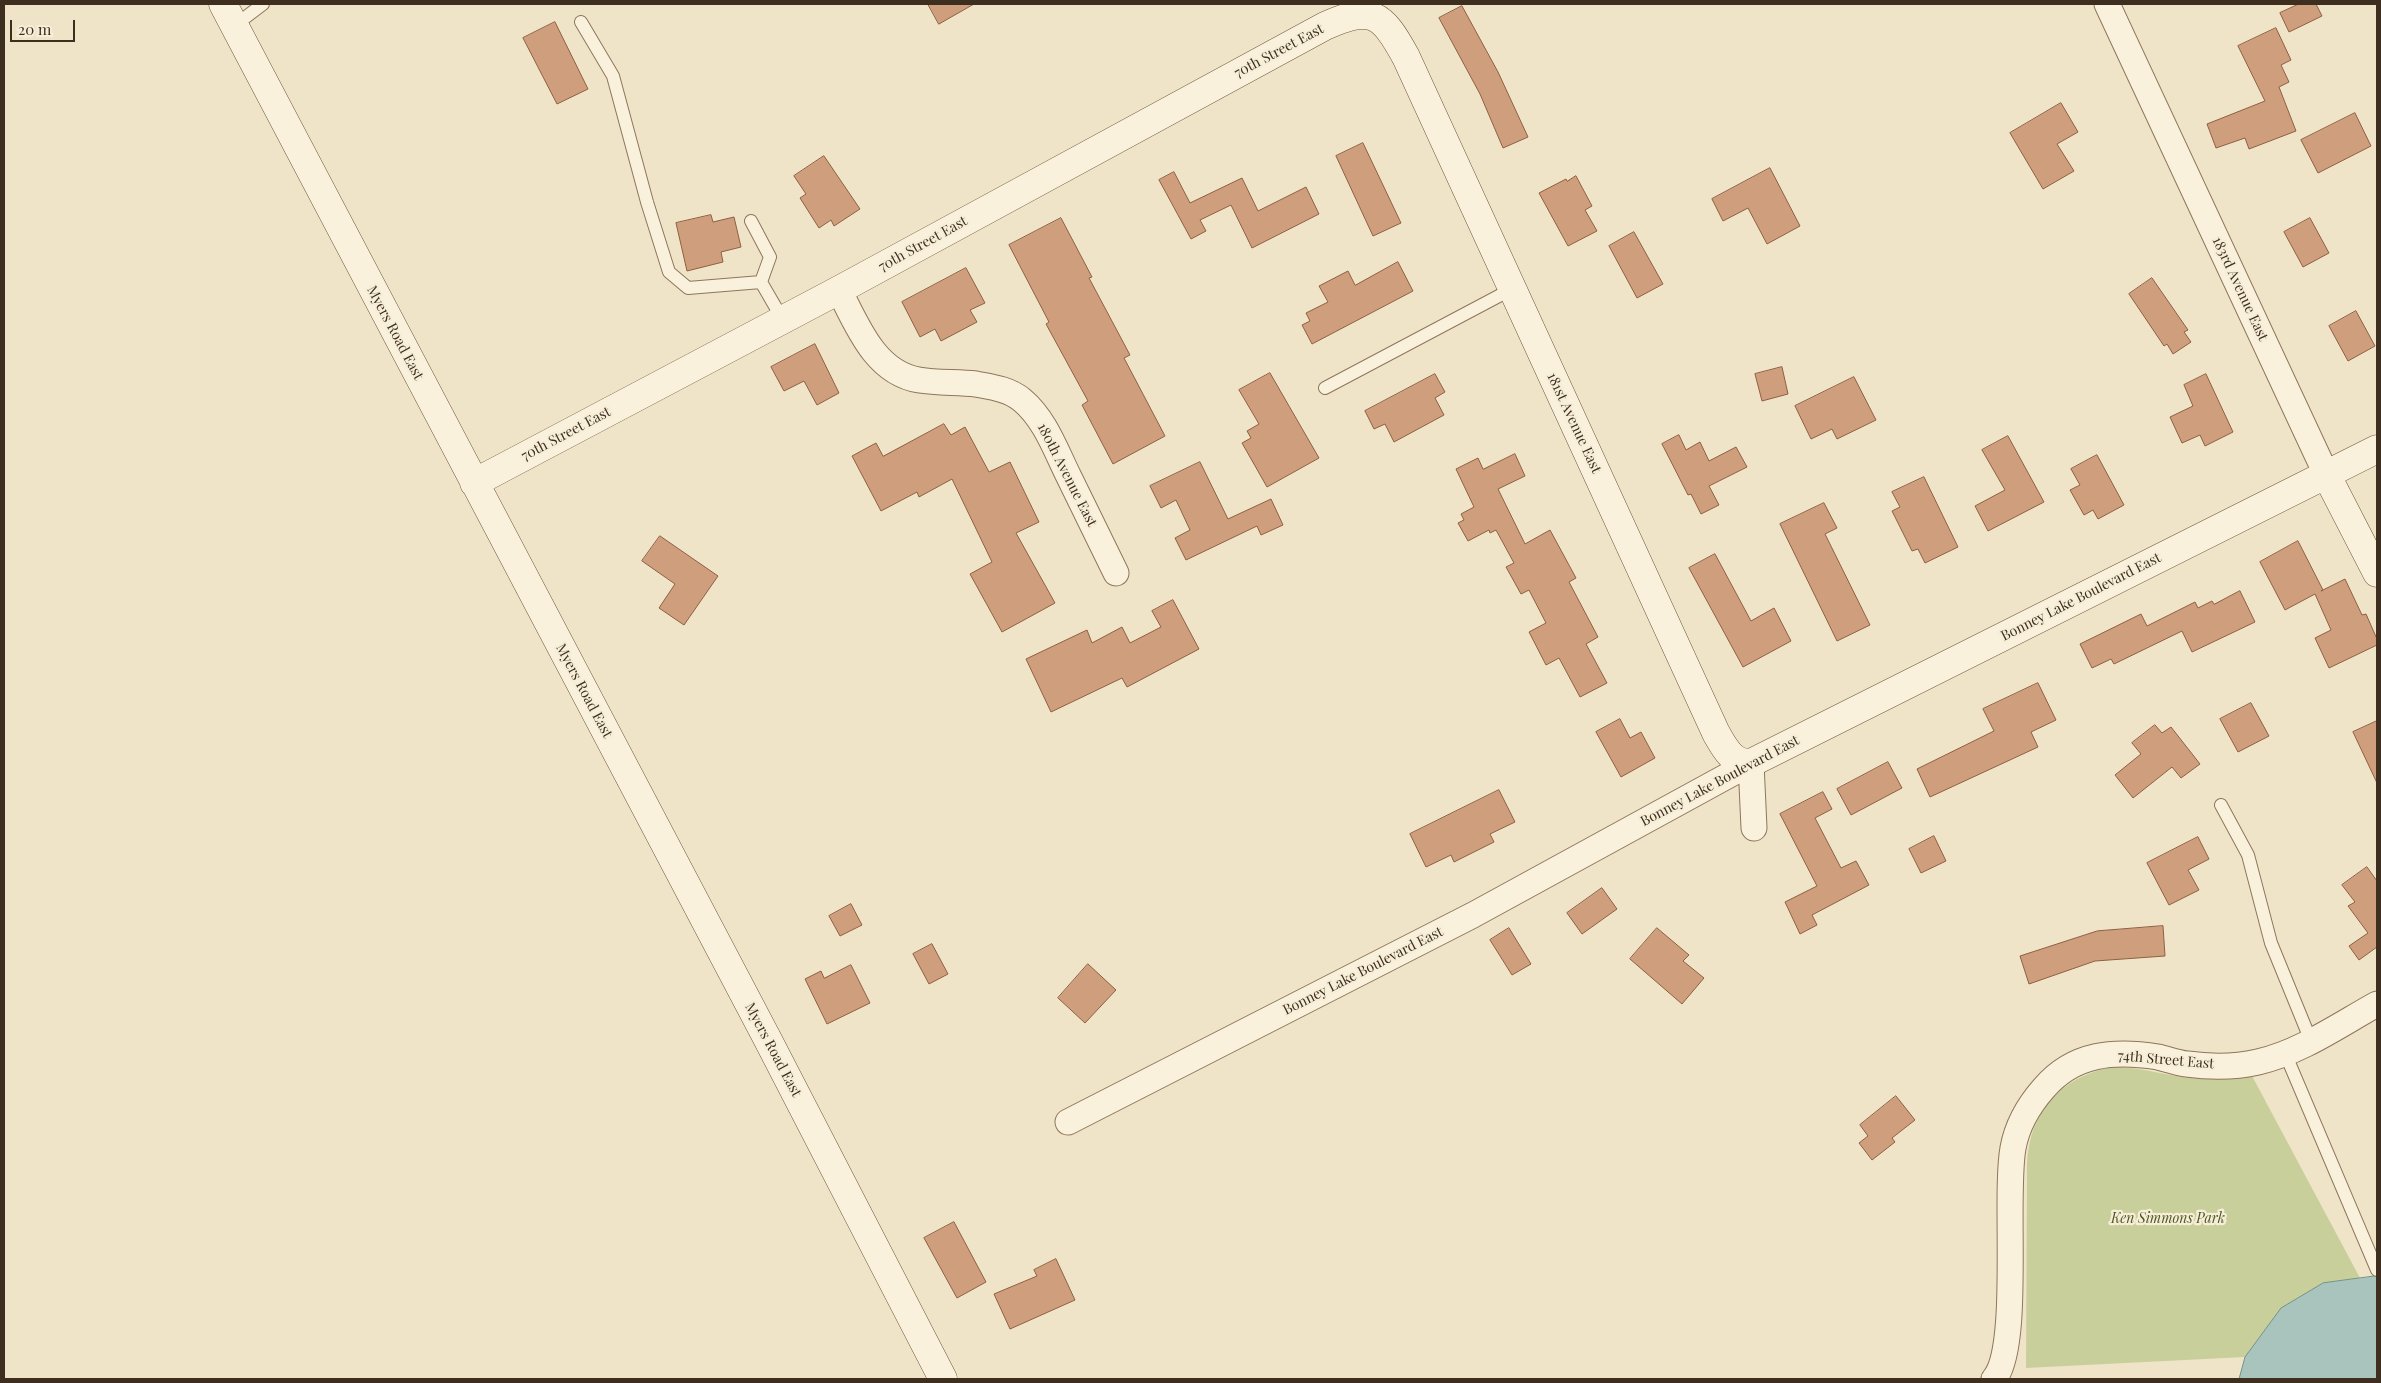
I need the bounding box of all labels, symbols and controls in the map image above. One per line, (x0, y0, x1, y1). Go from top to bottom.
scale bar (12, 10, 78, 42)
text: 20 m (18, 19, 51, 39)
street label: 70th Street East (1232, 20, 1326, 82)
street label: 70th Street East (876, 213, 970, 275)
street label: 183rd Avenue East (2209, 234, 2271, 344)
street label: Myers Road East (363, 283, 427, 383)
street label: 181st Avenue East (1543, 370, 1605, 476)
street label: 70th Street East (519, 403, 613, 465)
street label: 180th Avenue East (1034, 420, 1100, 530)
street label: Bonney Lake Boulevard East (1998, 549, 2164, 645)
street label: Myers Road East (552, 641, 616, 741)
street label: Bonney Lake Boulevard East (1638, 732, 1802, 830)
street label: Bonney Lake Boulevard East (1280, 923, 1446, 1019)
street label: Myers Road East (741, 1000, 805, 1100)
street label: 74th Street East (2117, 1047, 2215, 1073)
park label: Ken Simmons Park (2111, 1211, 2225, 1227)

